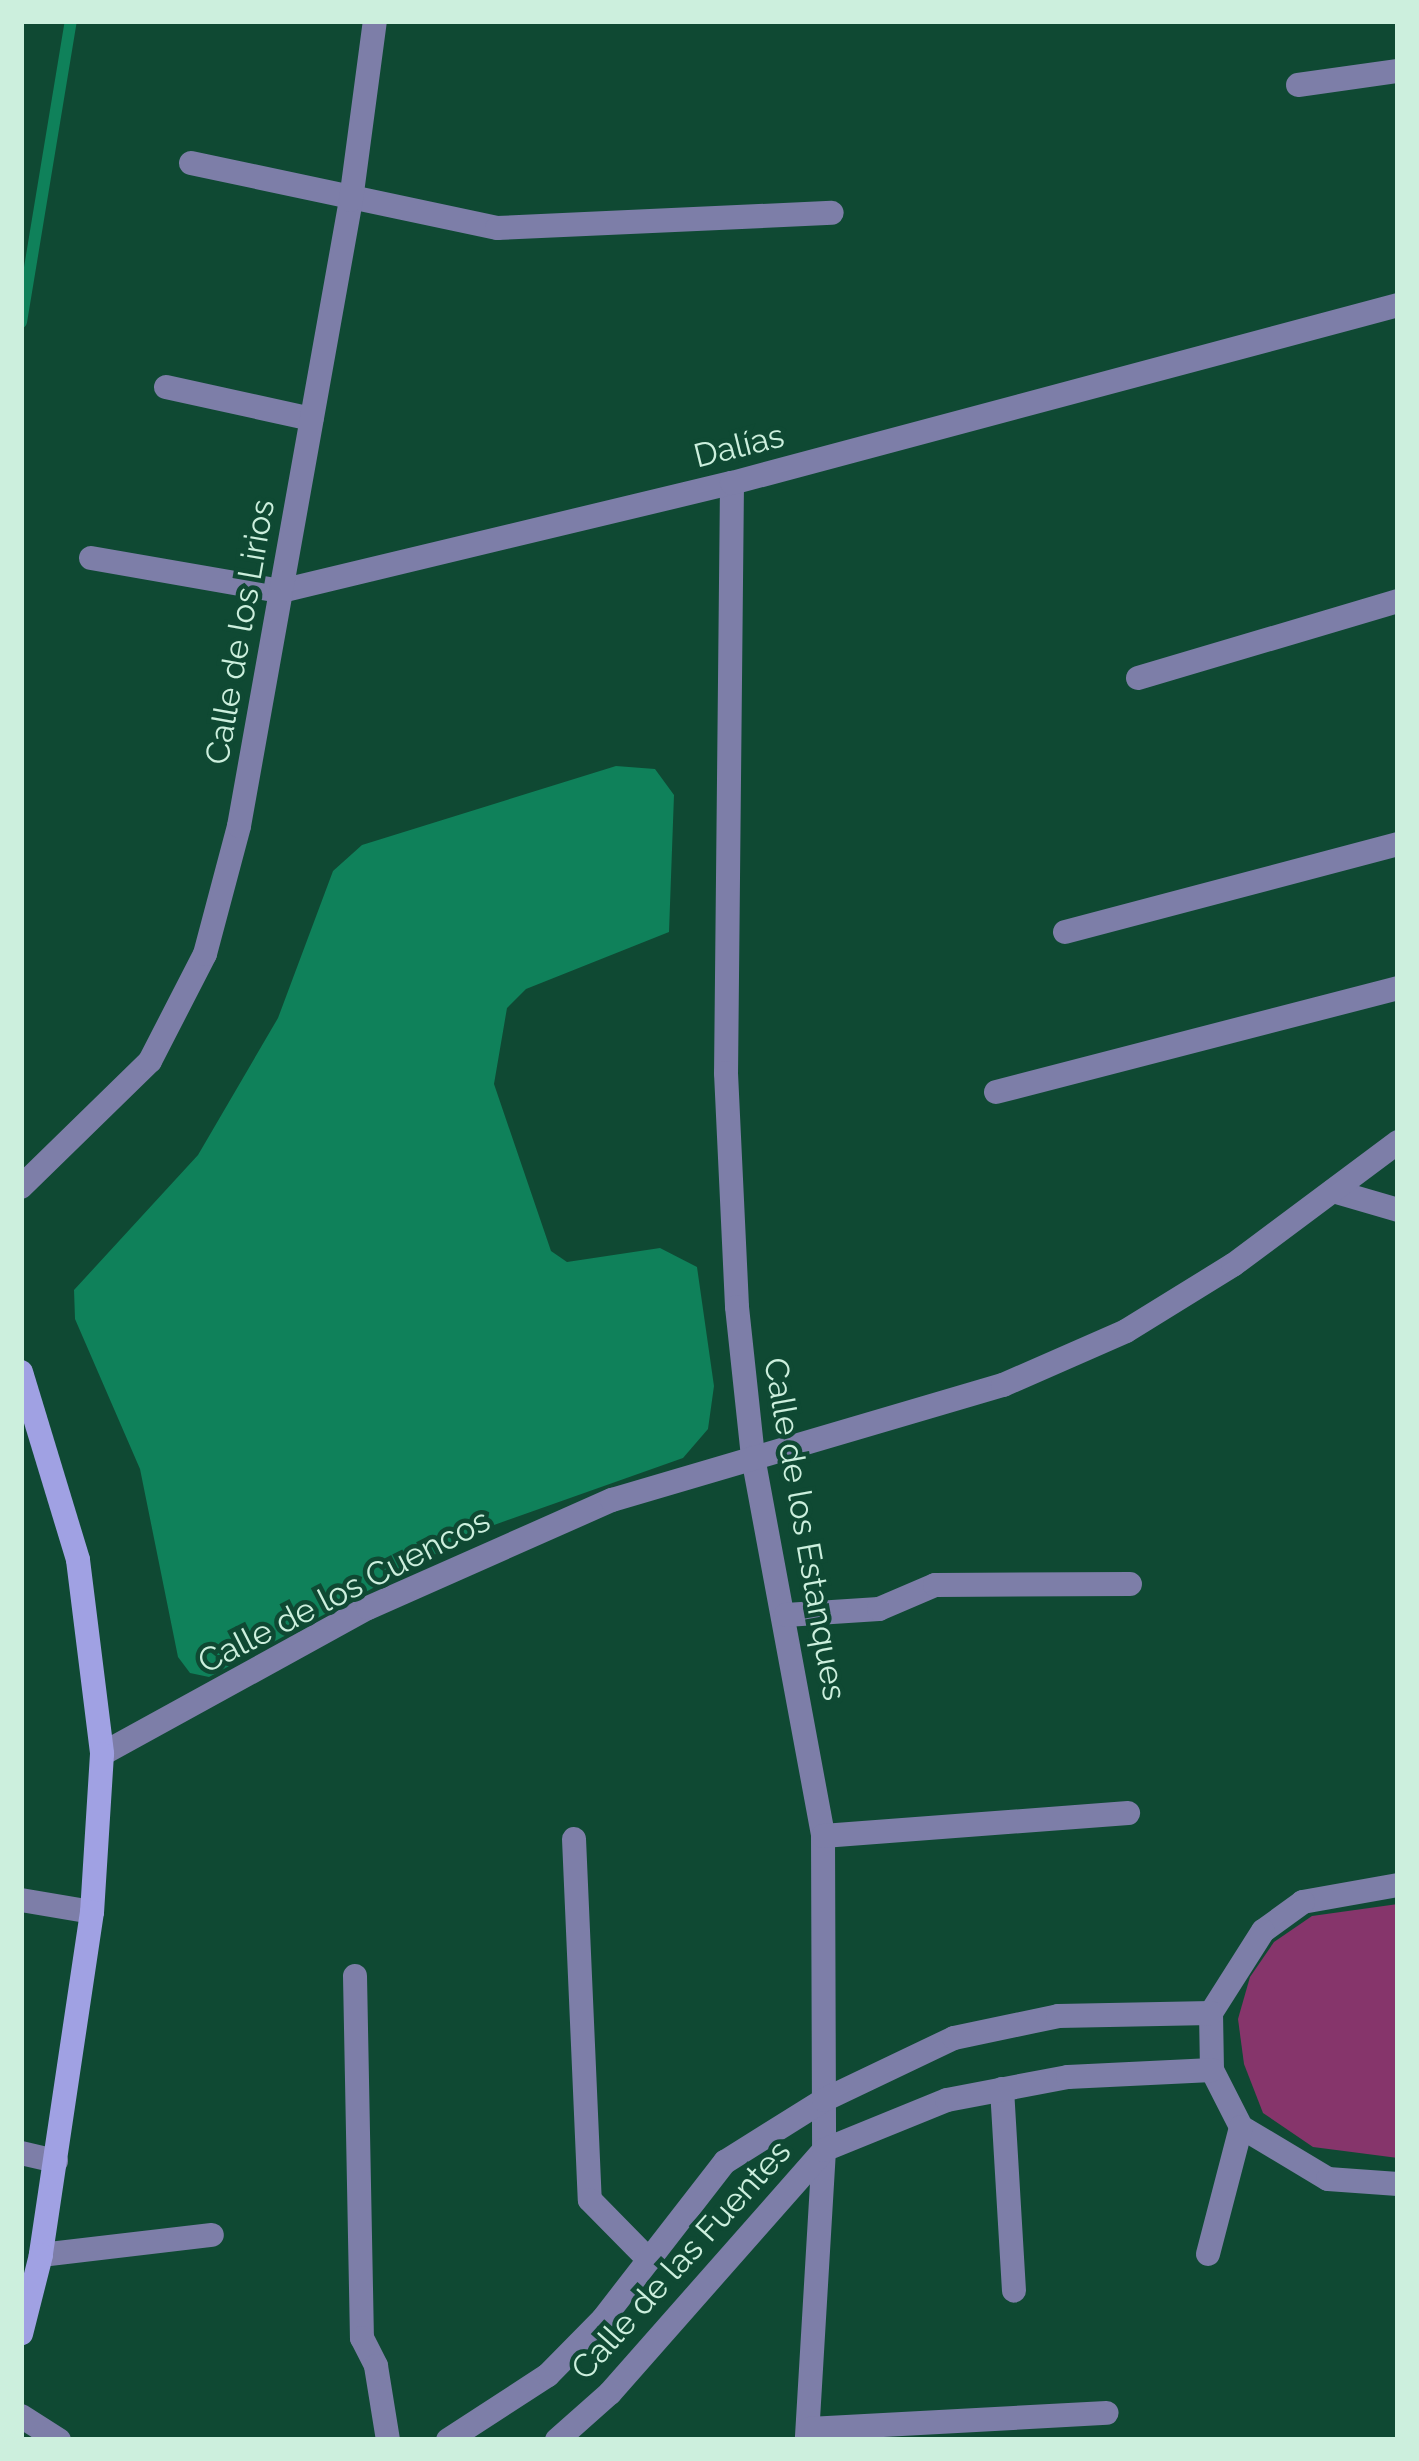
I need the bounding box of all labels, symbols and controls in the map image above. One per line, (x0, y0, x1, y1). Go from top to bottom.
street label: Dalías (690, 416, 788, 476)
street label: Calle de los Lirios (197, 496, 283, 768)
street label: Calle de los Estanques (755, 1355, 855, 1703)
street label: Calle de los Cuencos (192, 1500, 496, 1682)
street label: Calle de las Fuentes (563, 2132, 799, 2388)

